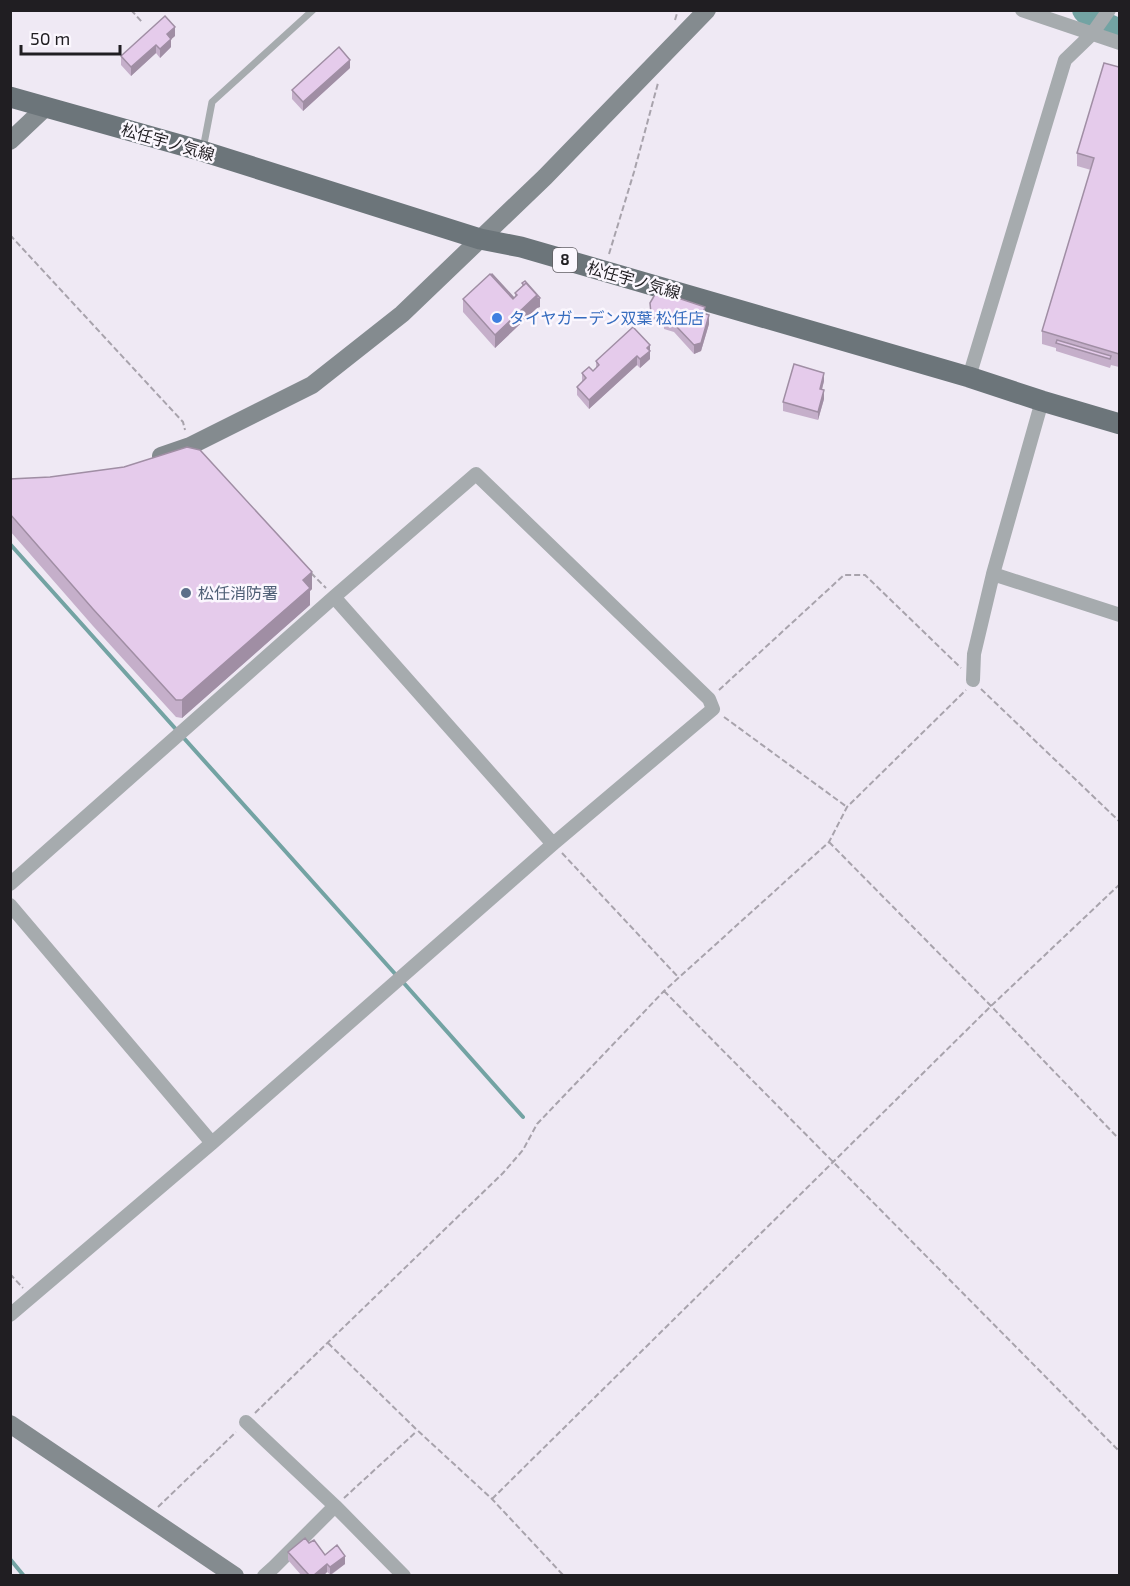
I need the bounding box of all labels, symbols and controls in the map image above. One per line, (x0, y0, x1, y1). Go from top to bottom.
scale bar (21, 18, 120, 56)
text: 50 m (30, 27, 70, 49)
street label: 松任宇ノ気線 (119, 119, 217, 164)
road number: 8 (553, 248, 577, 272)
street label: 松任宇ノ気線 (585, 257, 683, 302)
place label: タイヤガーデン双葉 松任店 (509, 308, 704, 327)
marker: タイヤガーデン双葉 松任店 (490, 311, 504, 325)
place label: 松任消防署 (198, 583, 278, 602)
marker: 松任消防署 (179, 586, 193, 600)

